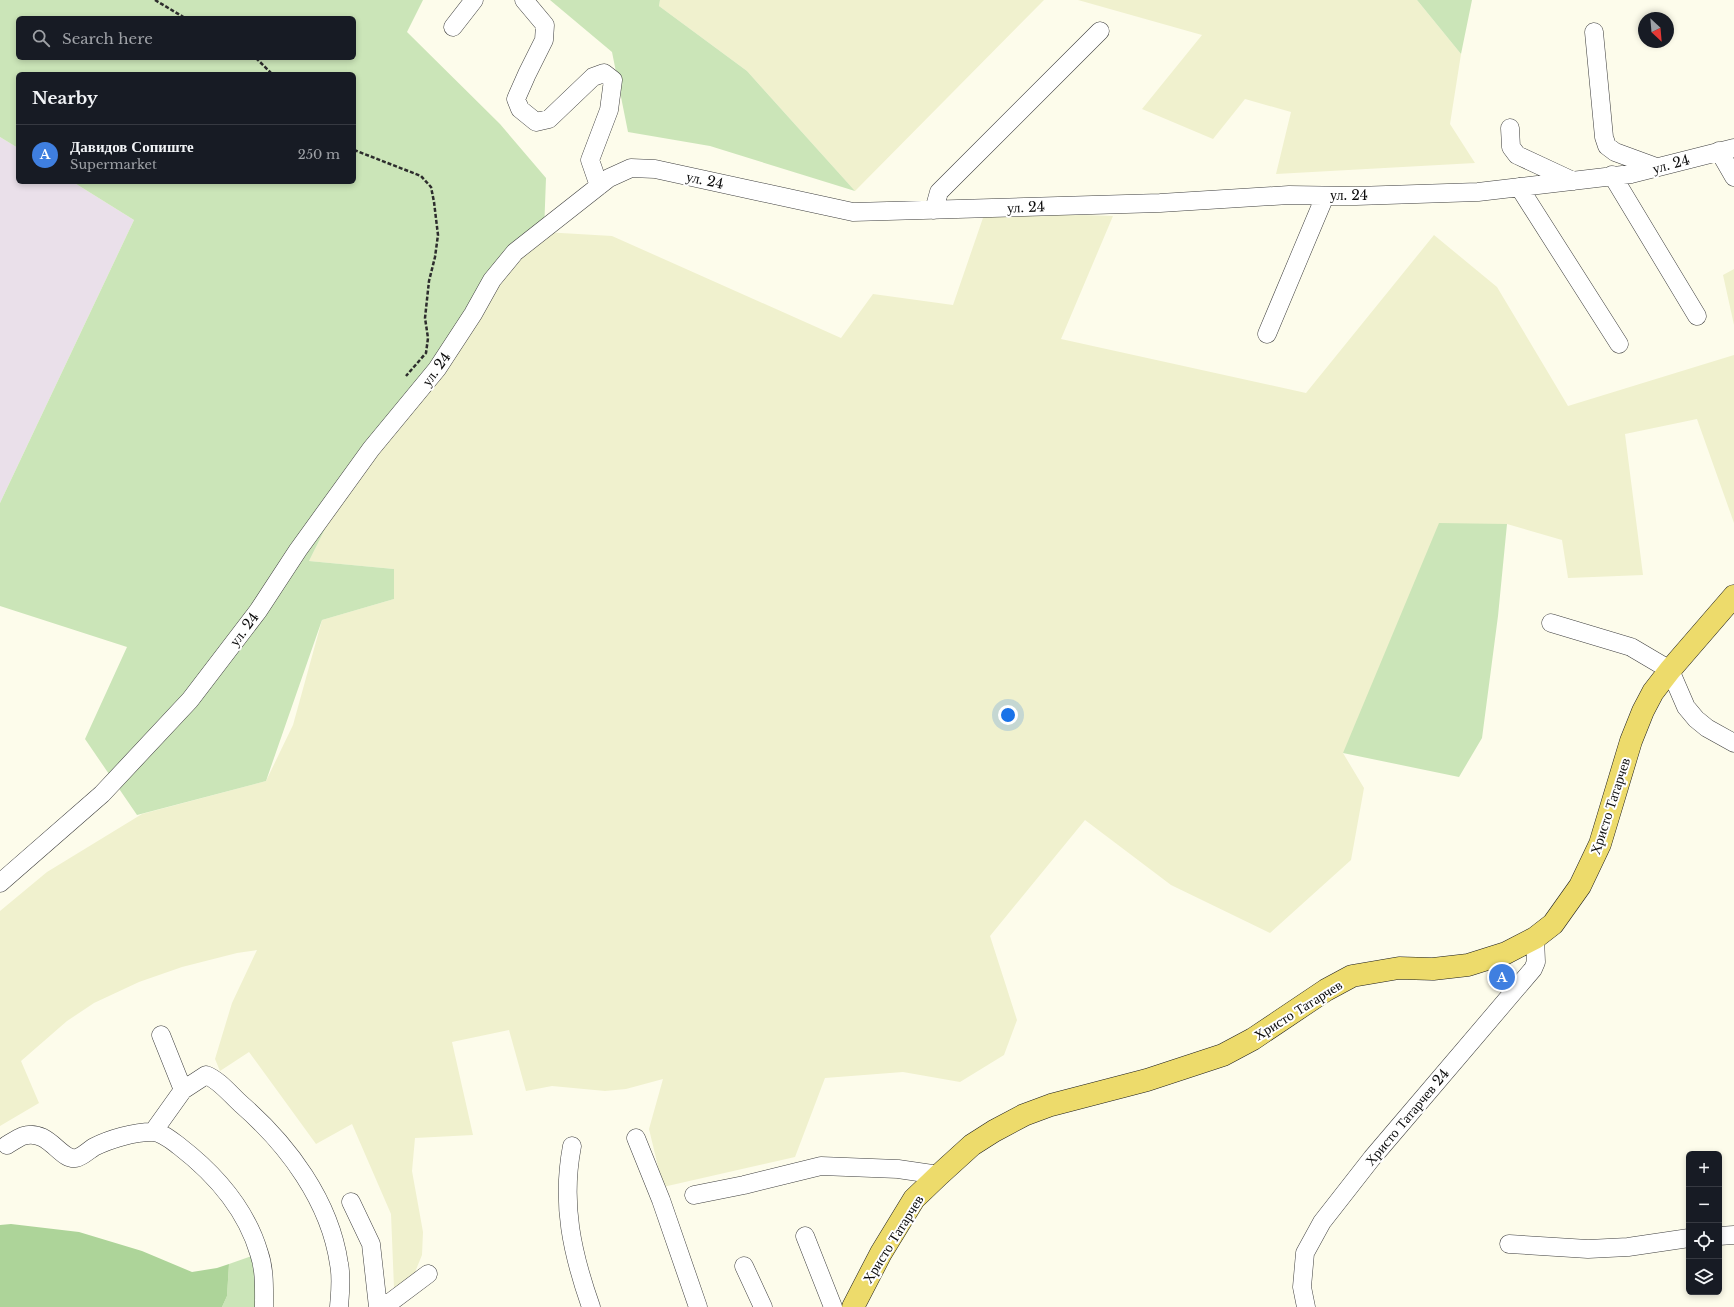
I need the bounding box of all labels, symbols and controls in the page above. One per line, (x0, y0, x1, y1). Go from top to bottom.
north arrow (1638, 12, 1674, 48)
search box (16, 16, 356, 60)
icon: search (30, 27, 52, 49)
text: Search here (62, 29, 153, 48)
text: Nearby (32, 88, 98, 109)
text: Давидов Сопиште (70, 137, 194, 156)
text: A (40, 146, 50, 163)
text: 250 m (298, 146, 340, 163)
street label: ул. 24 (1650, 150, 1692, 178)
text: Supermarket (70, 156, 157, 173)
street label: ул. 24 (685, 167, 725, 193)
street label: ул. 24 (1330, 186, 1368, 204)
street label: ул. 24 (1007, 197, 1045, 217)
street label: ул. 24 (418, 348, 454, 390)
street label: ул. 24 (225, 608, 263, 650)
your location (998, 705, 1018, 725)
street label: Христо Татарчев (1586, 755, 1634, 857)
pin: A (1489, 962, 1515, 992)
street label: Христо Татарчев (1250, 975, 1346, 1044)
street label: Христо Татарчев 24 (1361, 1065, 1453, 1169)
map controls (1686, 1151, 1722, 1295)
button: + (1686, 1151, 1722, 1187)
button: − (1686, 1187, 1722, 1223)
street label: Христо Татарчев (859, 1191, 928, 1287)
button: locate (1686, 1223, 1722, 1259)
button: layers (1686, 1259, 1722, 1295)

